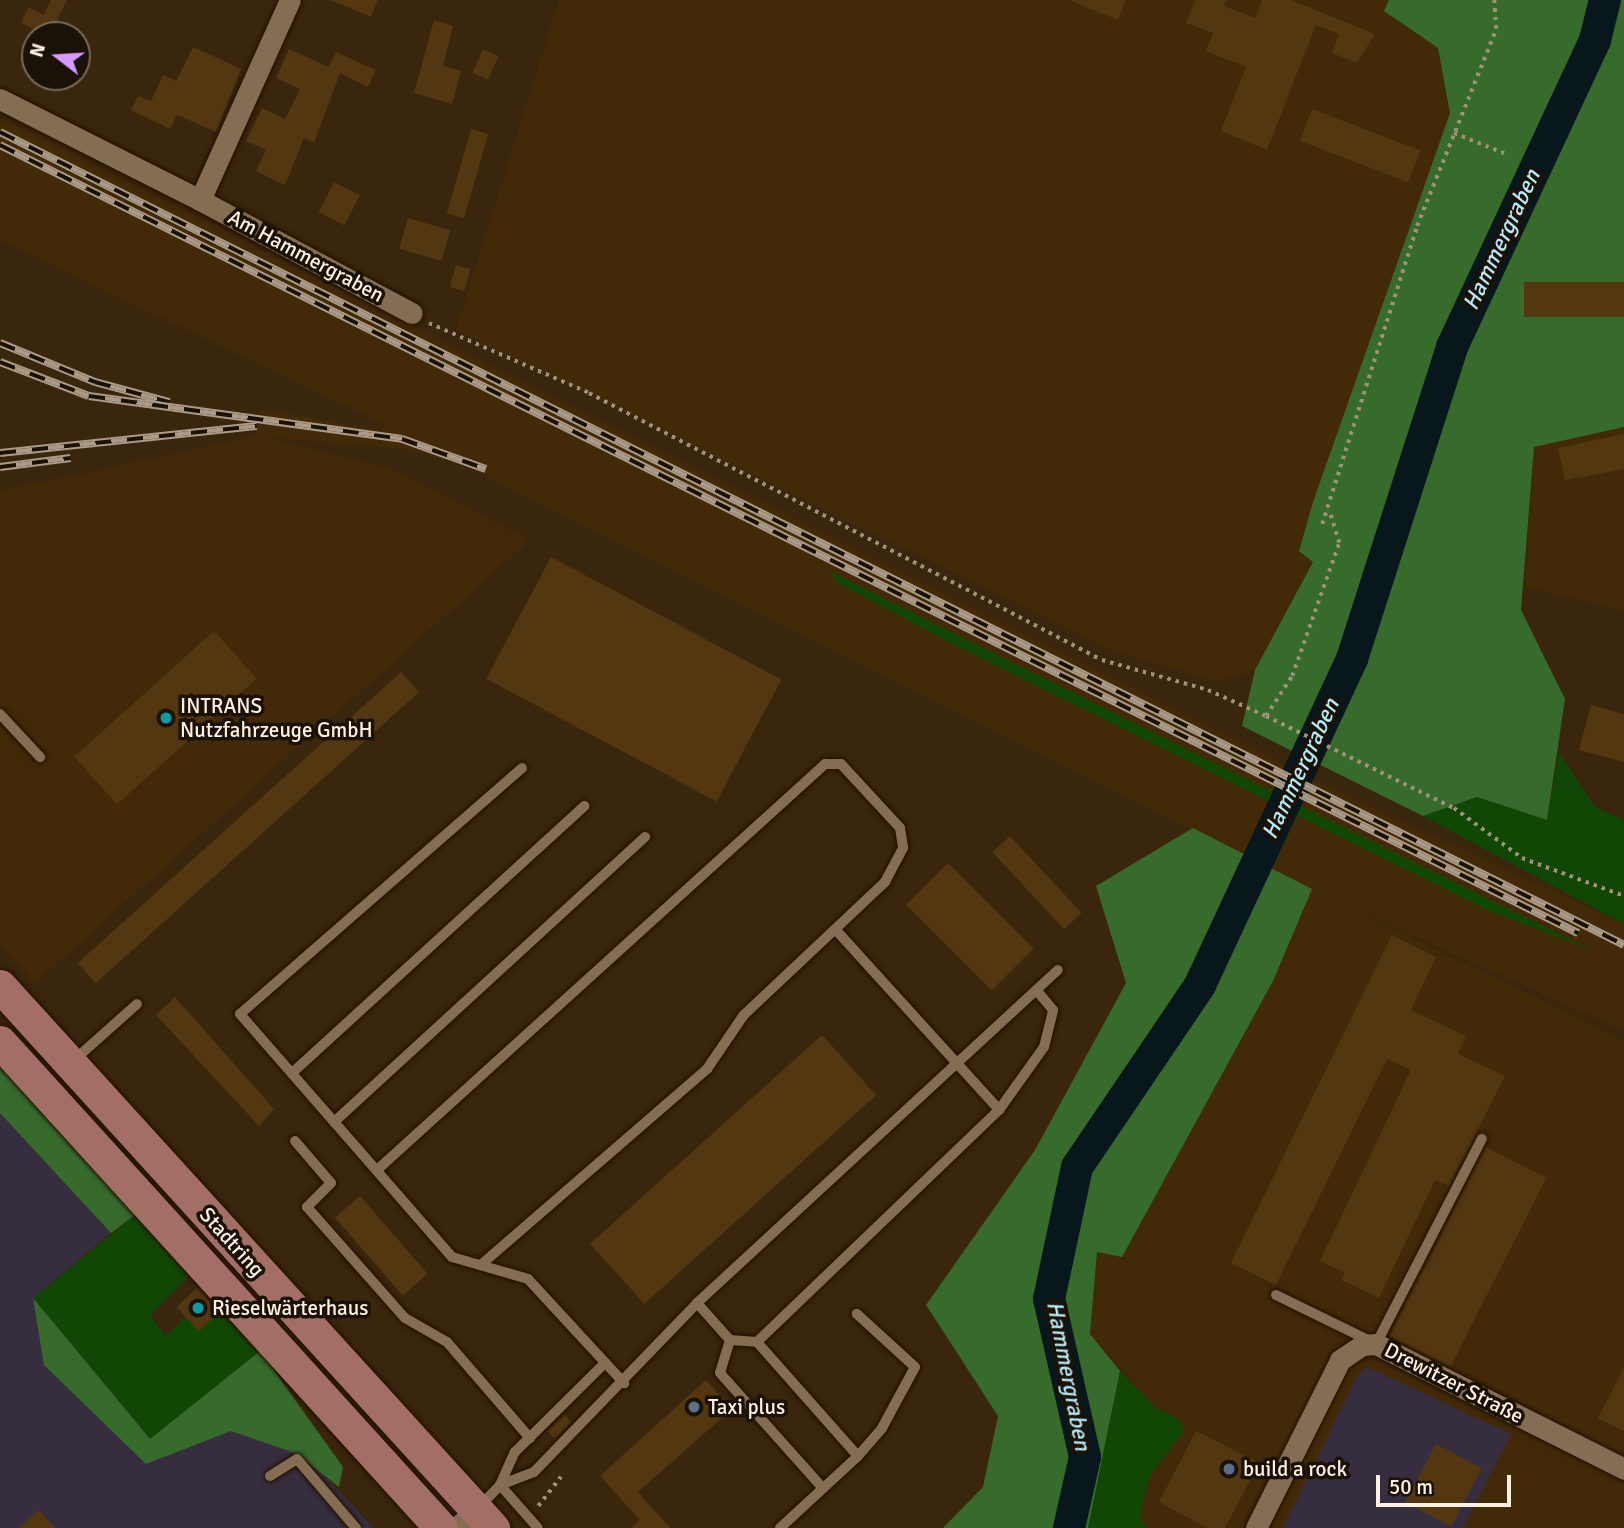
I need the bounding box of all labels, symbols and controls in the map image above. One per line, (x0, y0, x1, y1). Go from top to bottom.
north arrow (21, 21, 91, 91)
text: N (24, 41, 51, 60)
water label: Hammergraben (1457, 165, 1547, 315)
street label: Am Hammergraben (224, 204, 388, 308)
place label: INTRANS Nutzfahrzeuge GmbH (180, 693, 373, 743)
water label: Hammergraben (1256, 694, 1346, 844)
marker: INTRANS Nutzfahrzeuge GmbH (158, 710, 174, 726)
street label: Stadtring (194, 1202, 270, 1282)
place label: Rieselwärterhaus (212, 1295, 368, 1321)
water label: Hammergraben (1040, 1299, 1096, 1453)
marker: Rieselwärterhaus (190, 1300, 206, 1316)
street label: Drewitzer Straße (1380, 1337, 1528, 1429)
place label: Taxi plus (708, 1394, 785, 1420)
marker: Taxi plus (686, 1399, 702, 1415)
place label: build a rock (1243, 1456, 1347, 1482)
marker: build a rock (1221, 1461, 1237, 1477)
scale bar (1379, 1462, 1514, 1506)
text: 50 m (1389, 1474, 1433, 1500)

